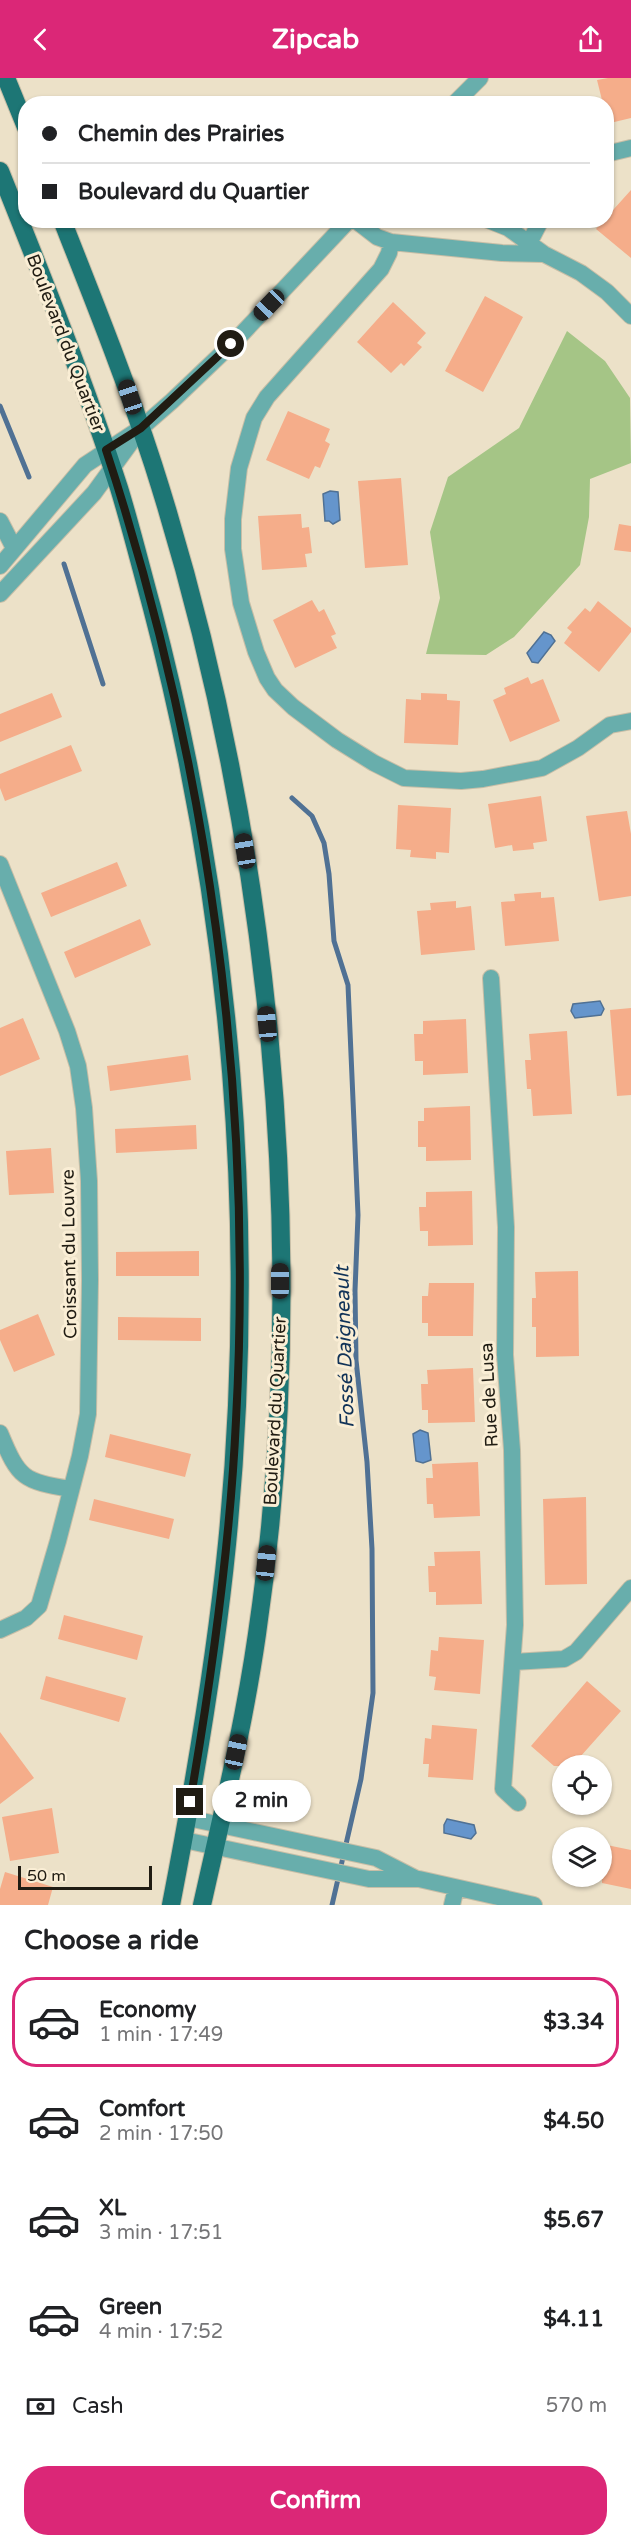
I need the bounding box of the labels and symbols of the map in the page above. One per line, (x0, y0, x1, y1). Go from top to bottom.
street label: Boulevard du Quartier (22, 251, 110, 435)
car (250, 286, 288, 324)
route start (217, 330, 244, 357)
car (116, 377, 144, 417)
car (233, 832, 257, 870)
car (256, 1005, 278, 1043)
street label: Croissant du Louvre (57, 1169, 81, 1339)
car (271, 1263, 289, 1299)
water label: Fossé Daigneault (330, 1263, 360, 1429)
street label: Boulevard du Quartier (259, 1316, 291, 1506)
street label: Rue de Lusa (475, 1342, 503, 1448)
car (255, 1544, 277, 1582)
car (223, 1733, 249, 1771)
callout: 2 min (211, 1781, 310, 1823)
route end (176, 1788, 203, 1815)
scale bar (18, 1863, 152, 1890)

